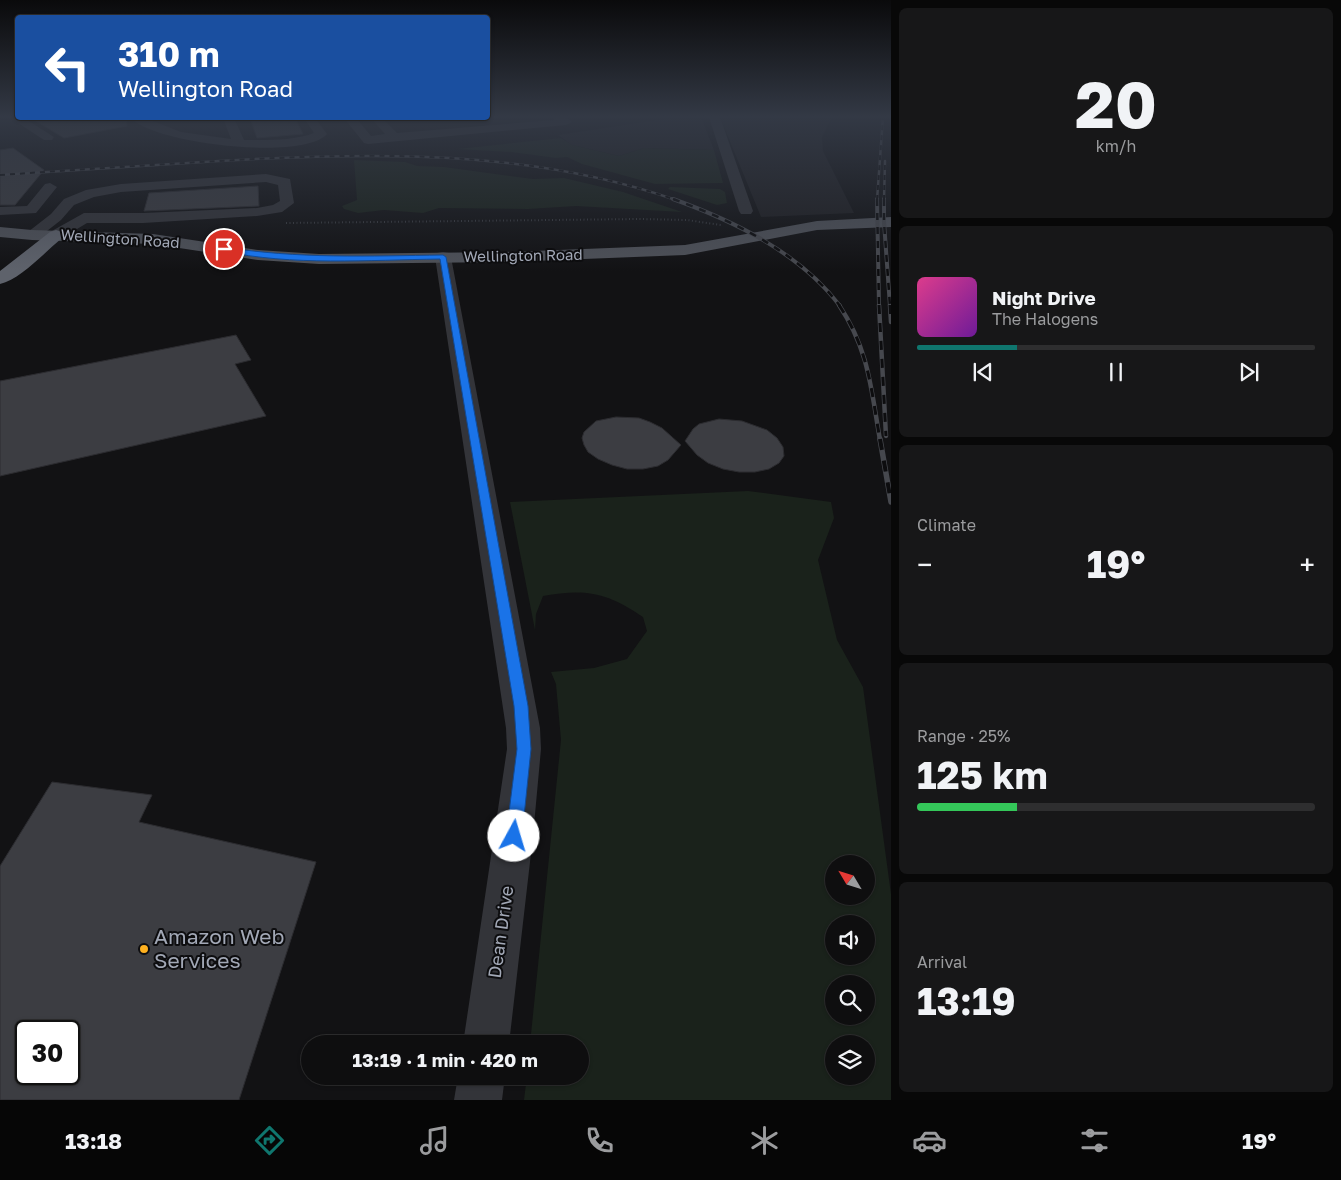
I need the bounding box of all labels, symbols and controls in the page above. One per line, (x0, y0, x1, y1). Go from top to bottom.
text: 310 m (118, 33, 220, 75)
icon: left (35, 35, 100, 100)
text: 20 (1075, 64, 1157, 142)
text: Wellington Road (118, 75, 293, 102)
text: km/h (1096, 136, 1136, 156)
street label: Wellington Road (60, 225, 180, 251)
pin (203, 228, 245, 270)
icon: arrive (210, 235, 238, 263)
street label: Wellington Road (463, 245, 583, 265)
text: Night Drive (992, 286, 1096, 309)
text: The Halogens (992, 309, 1098, 329)
icon: previous (969, 358, 997, 386)
icon: pause (1102, 358, 1130, 386)
icon: next (1235, 358, 1263, 386)
text: Climate (917, 515, 976, 535)
text: 19° (1087, 541, 1145, 586)
text: − (917, 548, 932, 581)
text: + (1300, 548, 1315, 581)
text: Range · 25% (917, 726, 1011, 746)
text: 125 km (917, 752, 1048, 797)
position arrow (487, 809, 539, 861)
north arrow (825, 855, 875, 905)
map controls (825, 855, 875, 1085)
street label: Dean Drive (483, 884, 517, 980)
button: sound (825, 915, 875, 965)
place label: Amazon Web Services (154, 923, 284, 973)
marker: Amazon Web Services (138, 943, 150, 955)
text: Arrival (917, 952, 967, 972)
button: search (825, 975, 875, 1025)
text: 13:19 (917, 978, 1016, 1023)
speed limit sign: 30 (15, 1020, 80, 1085)
button: layers (825, 1035, 875, 1085)
text: 13:19 · 1 min · 420 m (352, 1048, 538, 1071)
icon: directions (252, 1123, 287, 1158)
icon: music (417, 1123, 452, 1158)
icon: phone (582, 1123, 617, 1158)
icon: climate (747, 1123, 782, 1158)
icon: car (912, 1123, 947, 1158)
icon: filters (1077, 1123, 1112, 1158)
text: 13:18 (65, 1127, 122, 1154)
text: 19° (1242, 1127, 1276, 1154)

